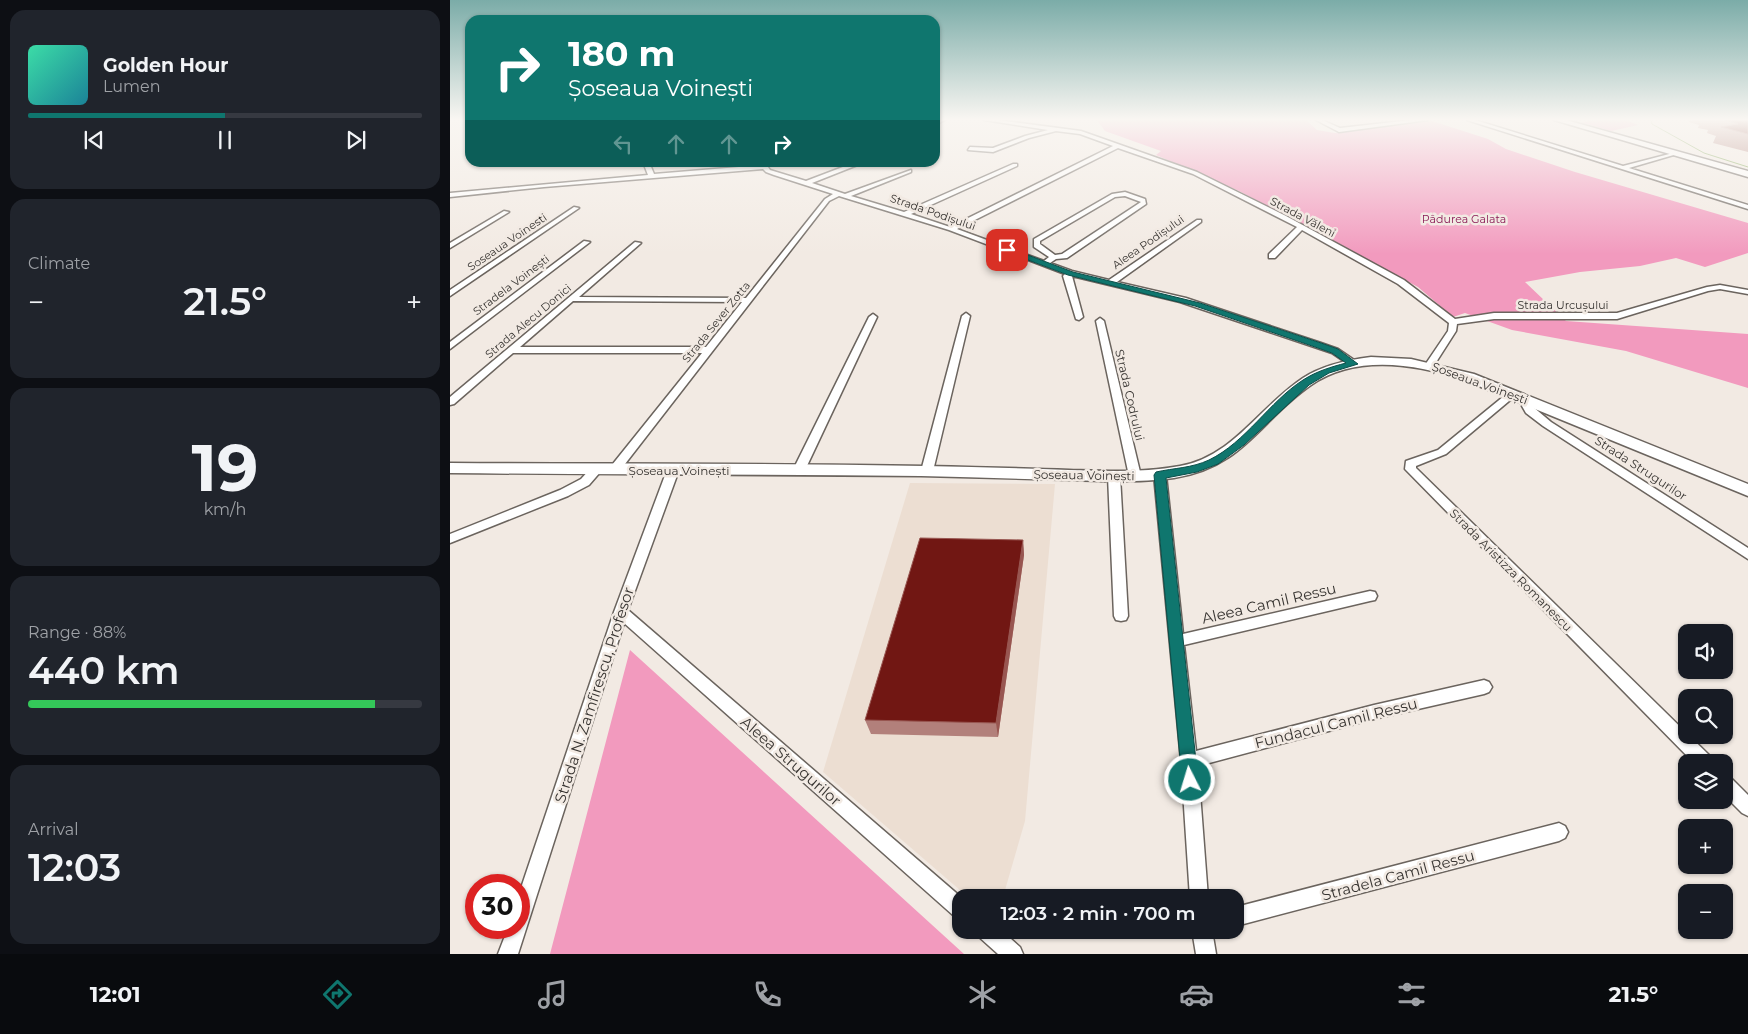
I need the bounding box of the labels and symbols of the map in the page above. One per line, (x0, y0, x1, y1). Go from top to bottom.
street label: Strada Podișului (888, 191, 978, 233)
street label: Strada Văleni (1268, 194, 1338, 240)
street label: Soseaua Voinesti (465, 210, 549, 274)
street label: Aleea Podișului (1109, 212, 1187, 272)
park label: Pădurea Galata (1422, 212, 1506, 226)
pin (986, 229, 1028, 271)
street label: Stradela Voinești (470, 252, 552, 318)
street label: Strada Sever Zotta (679, 279, 753, 365)
street label: Strada Alecu Donici (482, 281, 574, 361)
street label: Strada Urcușului (1517, 298, 1609, 312)
street label: Strada Codrului (1112, 348, 1148, 442)
street label: Șoseaua Voinești (1430, 359, 1530, 407)
street label: Strada Strugurilor (1592, 433, 1690, 504)
street label: Șoseaua Voinești (629, 463, 729, 478)
street label: Șoseaua Voinești (1033, 467, 1135, 483)
street label: Strada Aristizza Romanescu (1447, 506, 1575, 634)
street label: Aleea Camil Ressu (1200, 578, 1338, 628)
street label: Strada N. Zamfirescu, Profesor (550, 585, 638, 805)
street label: Fundacul Camil Ressu (1253, 694, 1419, 752)
street label: Aleea Strugurilor (737, 712, 845, 810)
position arrow (1163, 753, 1215, 805)
street label: Stradela Camil Ressu (1319, 845, 1477, 905)
speed limit sign: 30 (465, 874, 530, 939)

